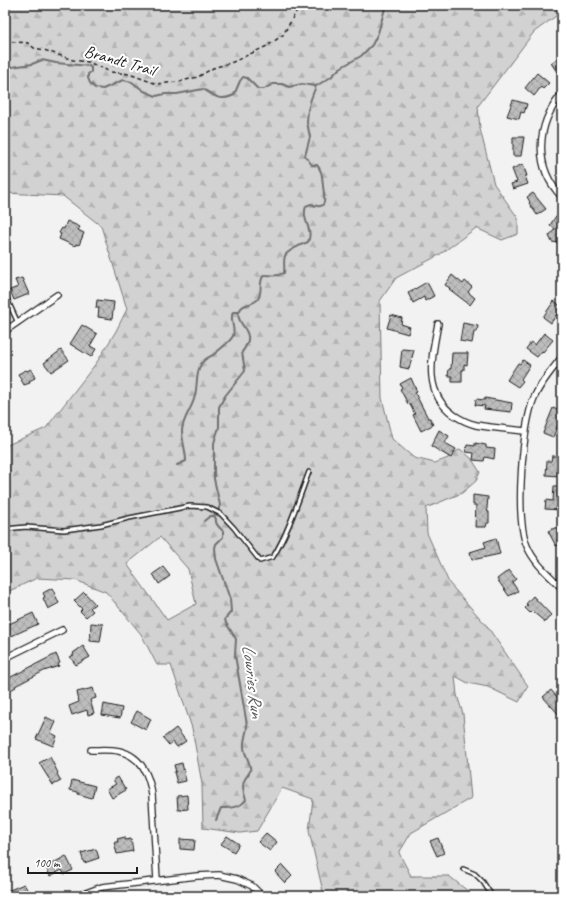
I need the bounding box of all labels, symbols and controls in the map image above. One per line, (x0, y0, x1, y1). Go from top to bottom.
street label: Brandt Trail (82, 40, 161, 81)
water label: Lowries Run (238, 643, 269, 721)
scale bar (28, 849, 137, 875)
text: 100 m (34, 855, 61, 871)

